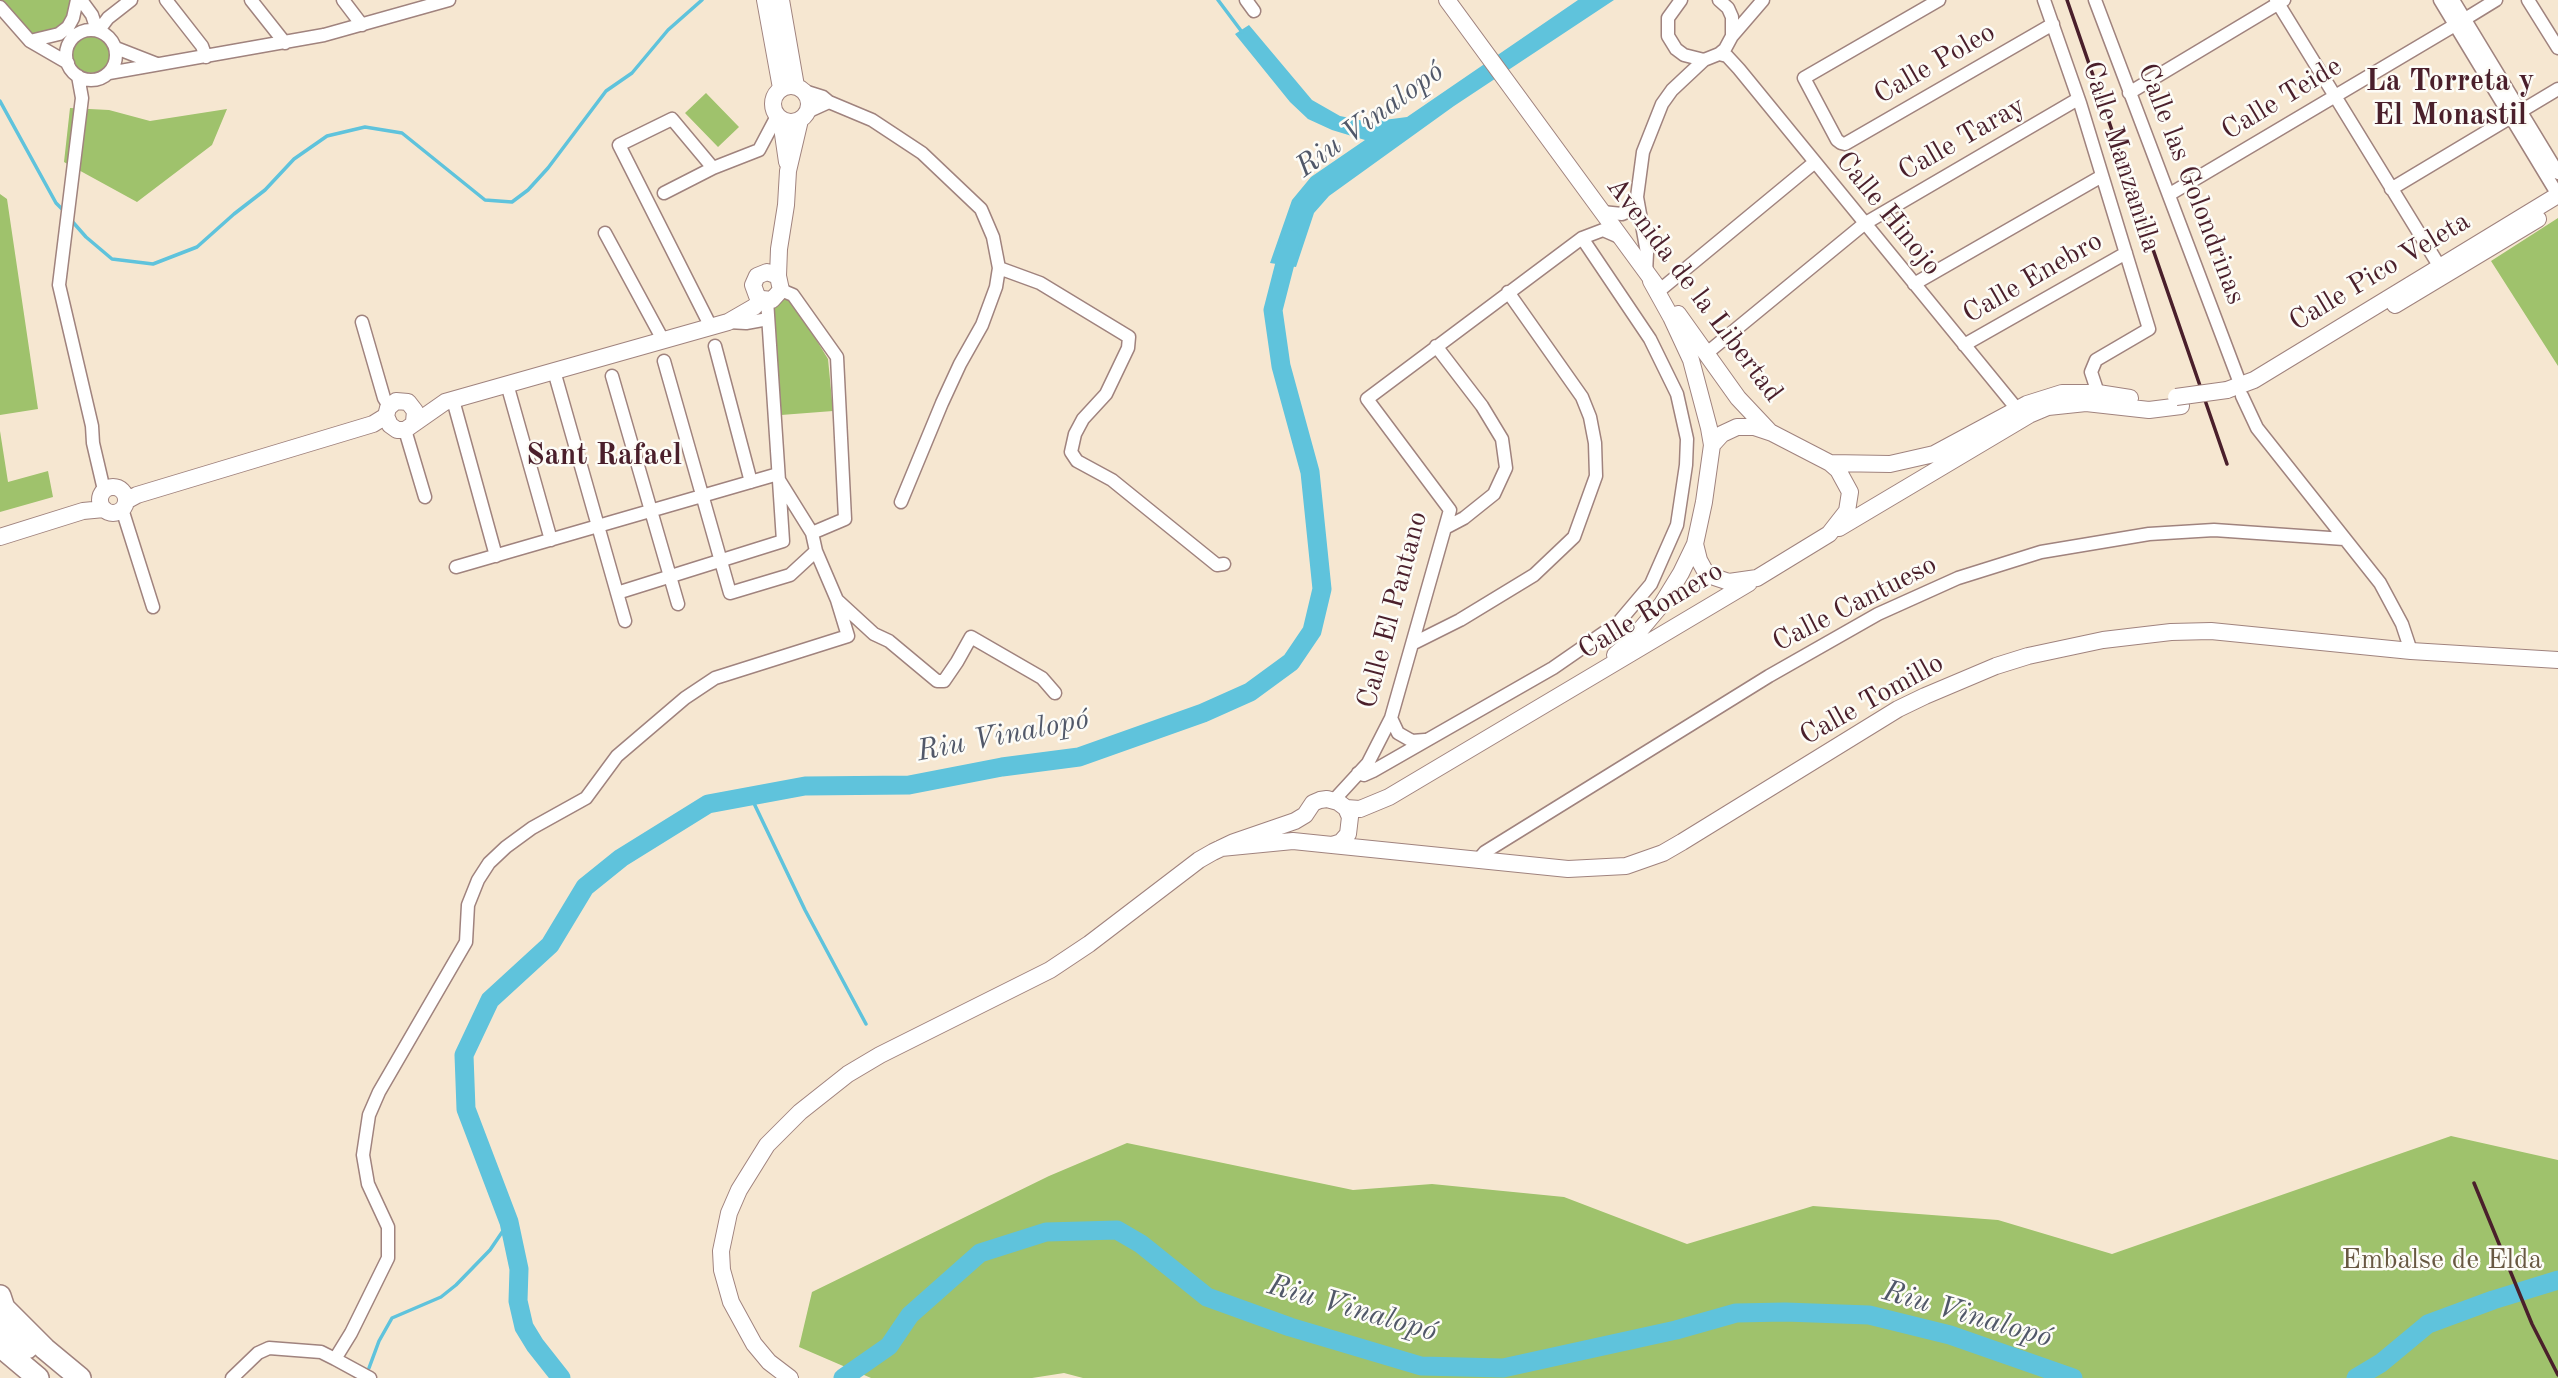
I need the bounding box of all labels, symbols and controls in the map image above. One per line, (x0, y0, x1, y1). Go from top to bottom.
street label: Calle Poleo (1868, 16, 2002, 112)
street label: Calle Teide (2216, 50, 2348, 148)
water label: Riu Vinalopó (1289, 54, 1451, 186)
street label: Calle Manzanilla (2074, 57, 2168, 257)
street label: Calle las Golondrinas (2130, 59, 2252, 309)
district label: La Torreta y El Monastil (2366, 64, 2534, 134)
street label: Calle Taray (1893, 89, 2031, 189)
street label: Calle Hinojo (1828, 145, 1948, 283)
street label: Avenida de la Libertad (1599, 171, 1789, 409)
street label: Calle Pico Veleta (2284, 205, 2476, 339)
street label: Calle Enebro (1957, 225, 2109, 331)
district label: Sant Rafael (526, 438, 682, 474)
street label: Calle El Pantano (1351, 508, 1435, 712)
street label: Calle Cantueso (1767, 548, 1943, 660)
street label: Calle Romero (1573, 555, 1729, 667)
street label: Calle Tomillo (1794, 647, 1950, 753)
water label: Riu Vinalopó (914, 702, 1092, 770)
park label: Embalse de Elda (2342, 1244, 2542, 1278)
water label: Riu Vinalopó (1263, 1268, 1441, 1350)
water label: Riu Vinalopó (1878, 1274, 2056, 1356)

